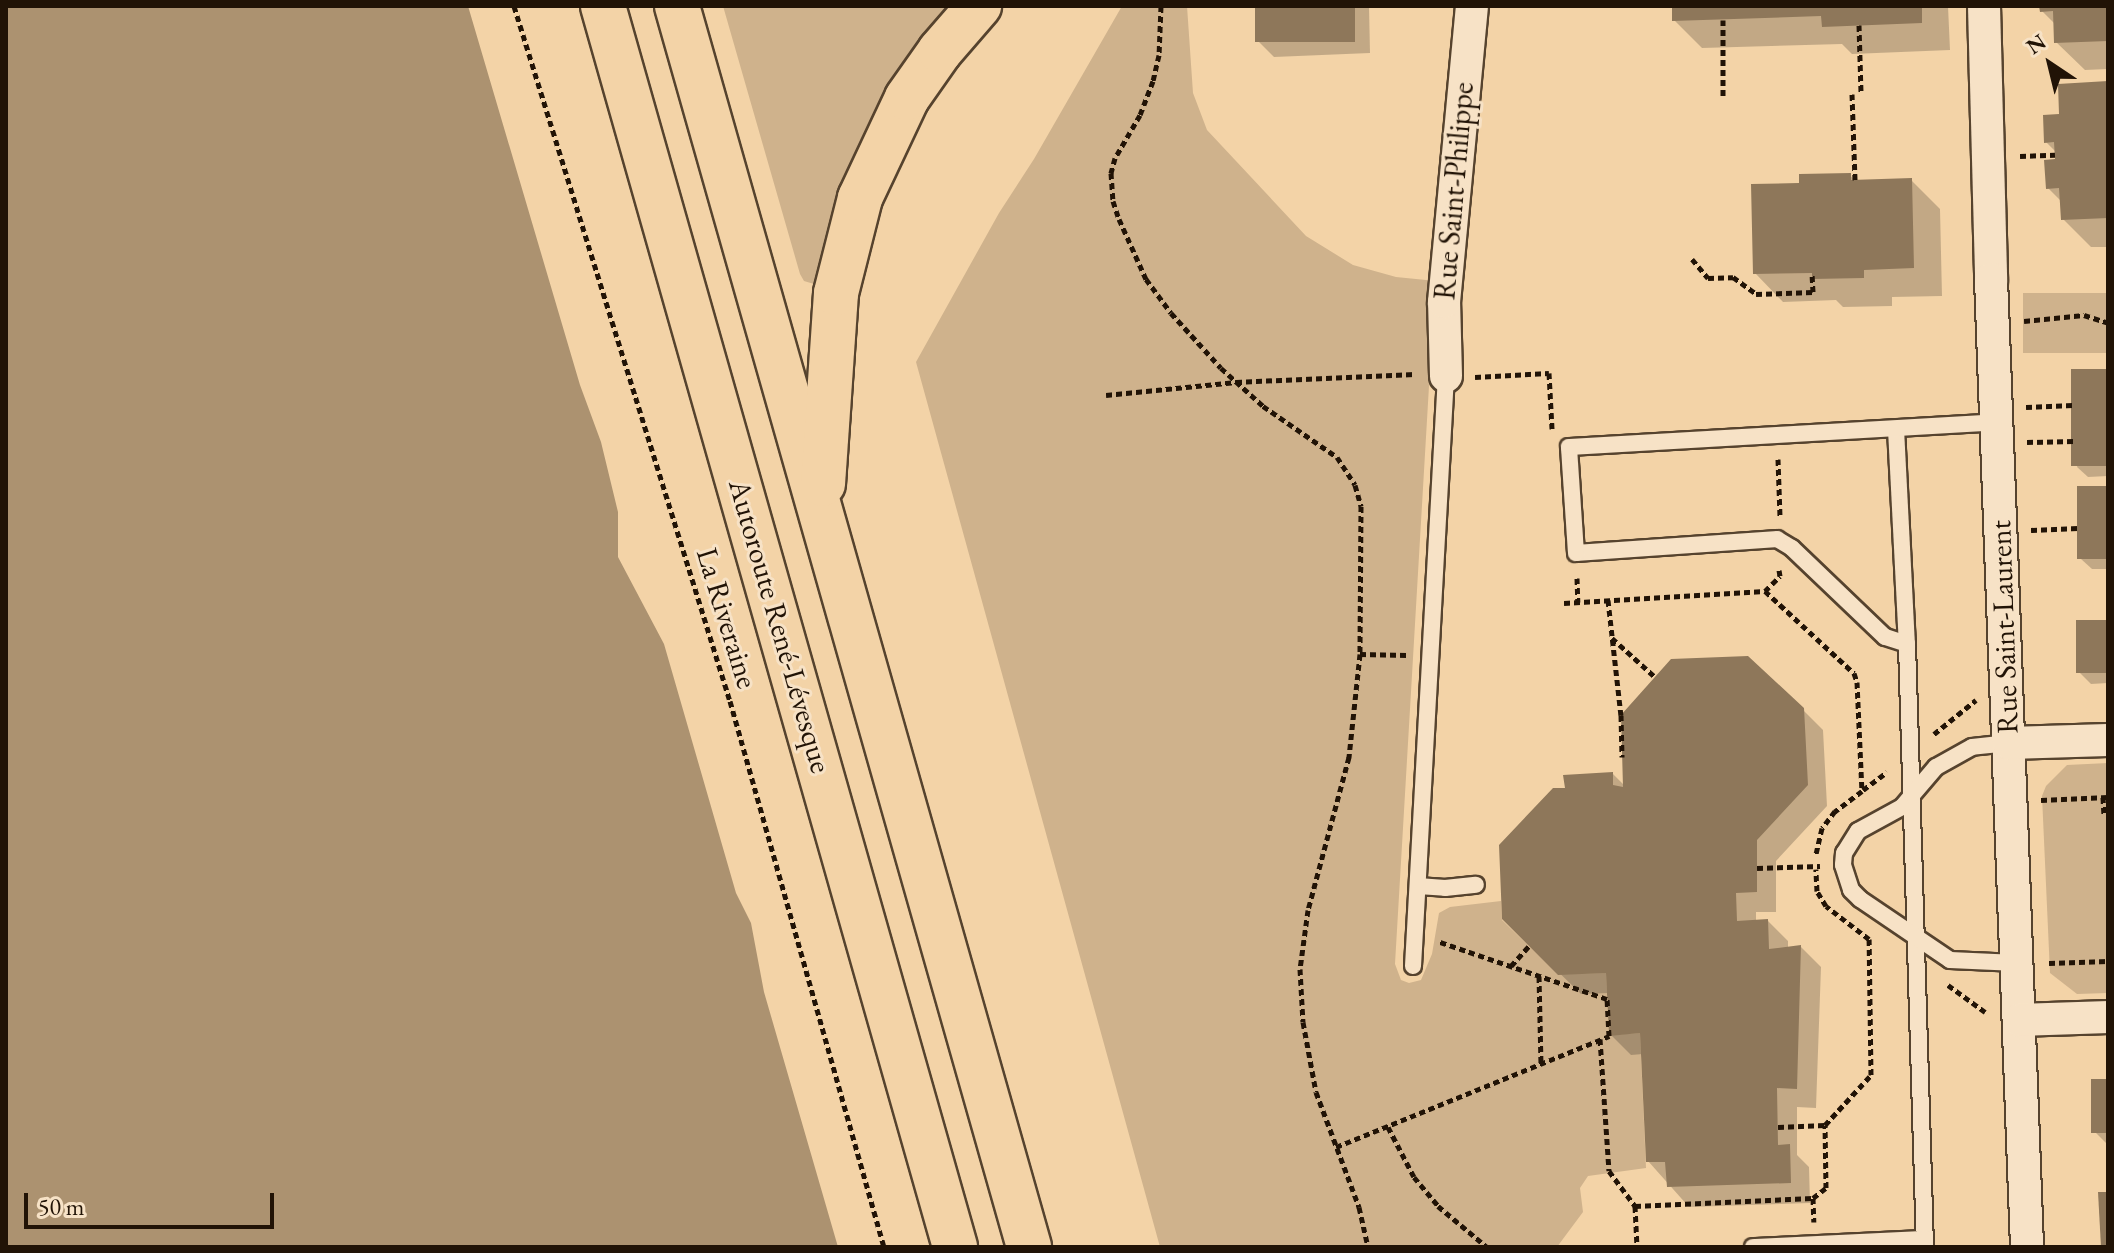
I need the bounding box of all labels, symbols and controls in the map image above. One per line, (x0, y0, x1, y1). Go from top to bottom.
north arrow (2010, 24, 2090, 104)
text: N (2020, 27, 2052, 61)
street label: Rue Saint-Philippe (1427, 81, 1481, 301)
street label: Autoroute René-Lévesque (721, 475, 839, 777)
street label: Rue Saint-Laurent (1982, 519, 2026, 735)
street label: La Riveraine (689, 543, 765, 693)
scale bar (28, 1177, 278, 1227)
text: 50 m (38, 1191, 85, 1222)

